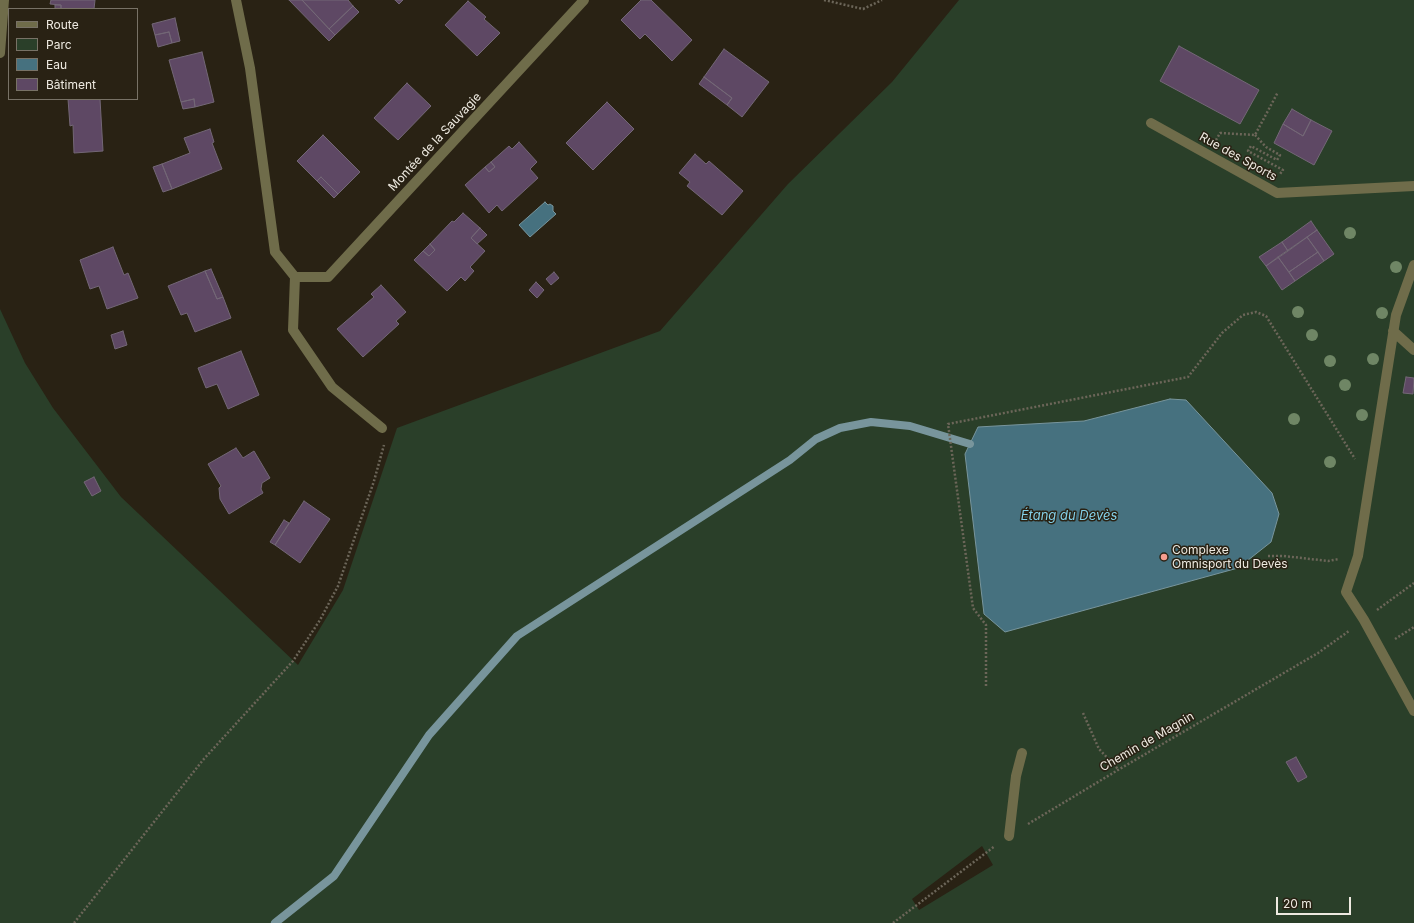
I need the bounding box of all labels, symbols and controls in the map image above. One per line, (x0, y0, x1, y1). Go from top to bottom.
legend (8, 8, 138, 100)
text: Route (46, 17, 79, 32)
text: Parc (46, 37, 72, 52)
text: Eau (46, 57, 67, 72)
text: Bâtiment (46, 77, 96, 92)
street label: Montée de la Sauvagie (386, 90, 484, 194)
street label: Rue des Sports (1197, 130, 1279, 184)
water label: Étang du Devès (1021, 508, 1117, 524)
place label: Complexe Omnisport du Devès (1172, 543, 1288, 571)
marker: Complexe Omnisport du Devès (1159, 552, 1169, 562)
street label: Chemin de Magnin (1097, 709, 1197, 775)
scale bar (1278, 889, 1353, 915)
text: 20 m (1283, 896, 1312, 911)

